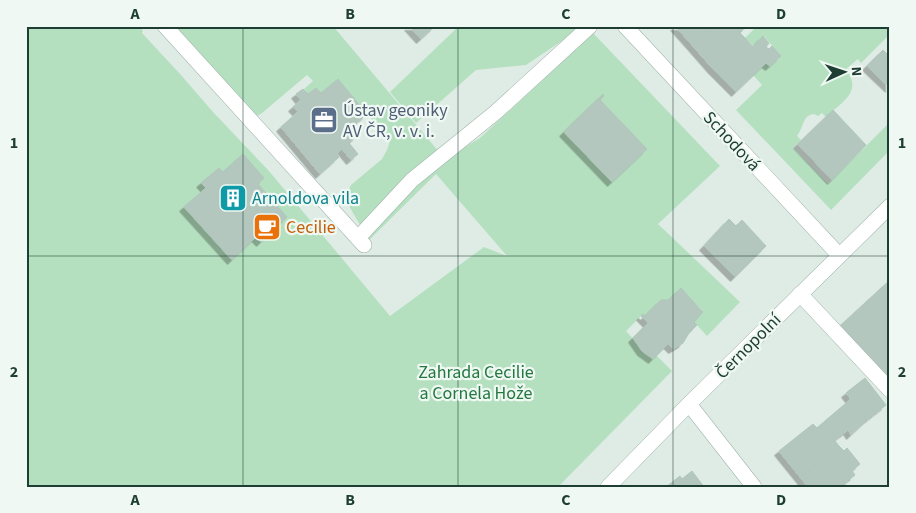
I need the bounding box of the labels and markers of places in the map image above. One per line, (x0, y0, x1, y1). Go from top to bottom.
place label: Ústav geoniky AV ČR, v. v. i. (343, 98, 448, 144)
office icon: Ústav geoniky AV ČR, v. v. i. (309, 105, 339, 135)
building icon: Arnoldova vila (218, 183, 248, 213)
place label: Arnoldova vila (252, 186, 359, 211)
cafe icon: Cecilie (252, 212, 282, 242)
place label: Cecilie (286, 215, 336, 240)

